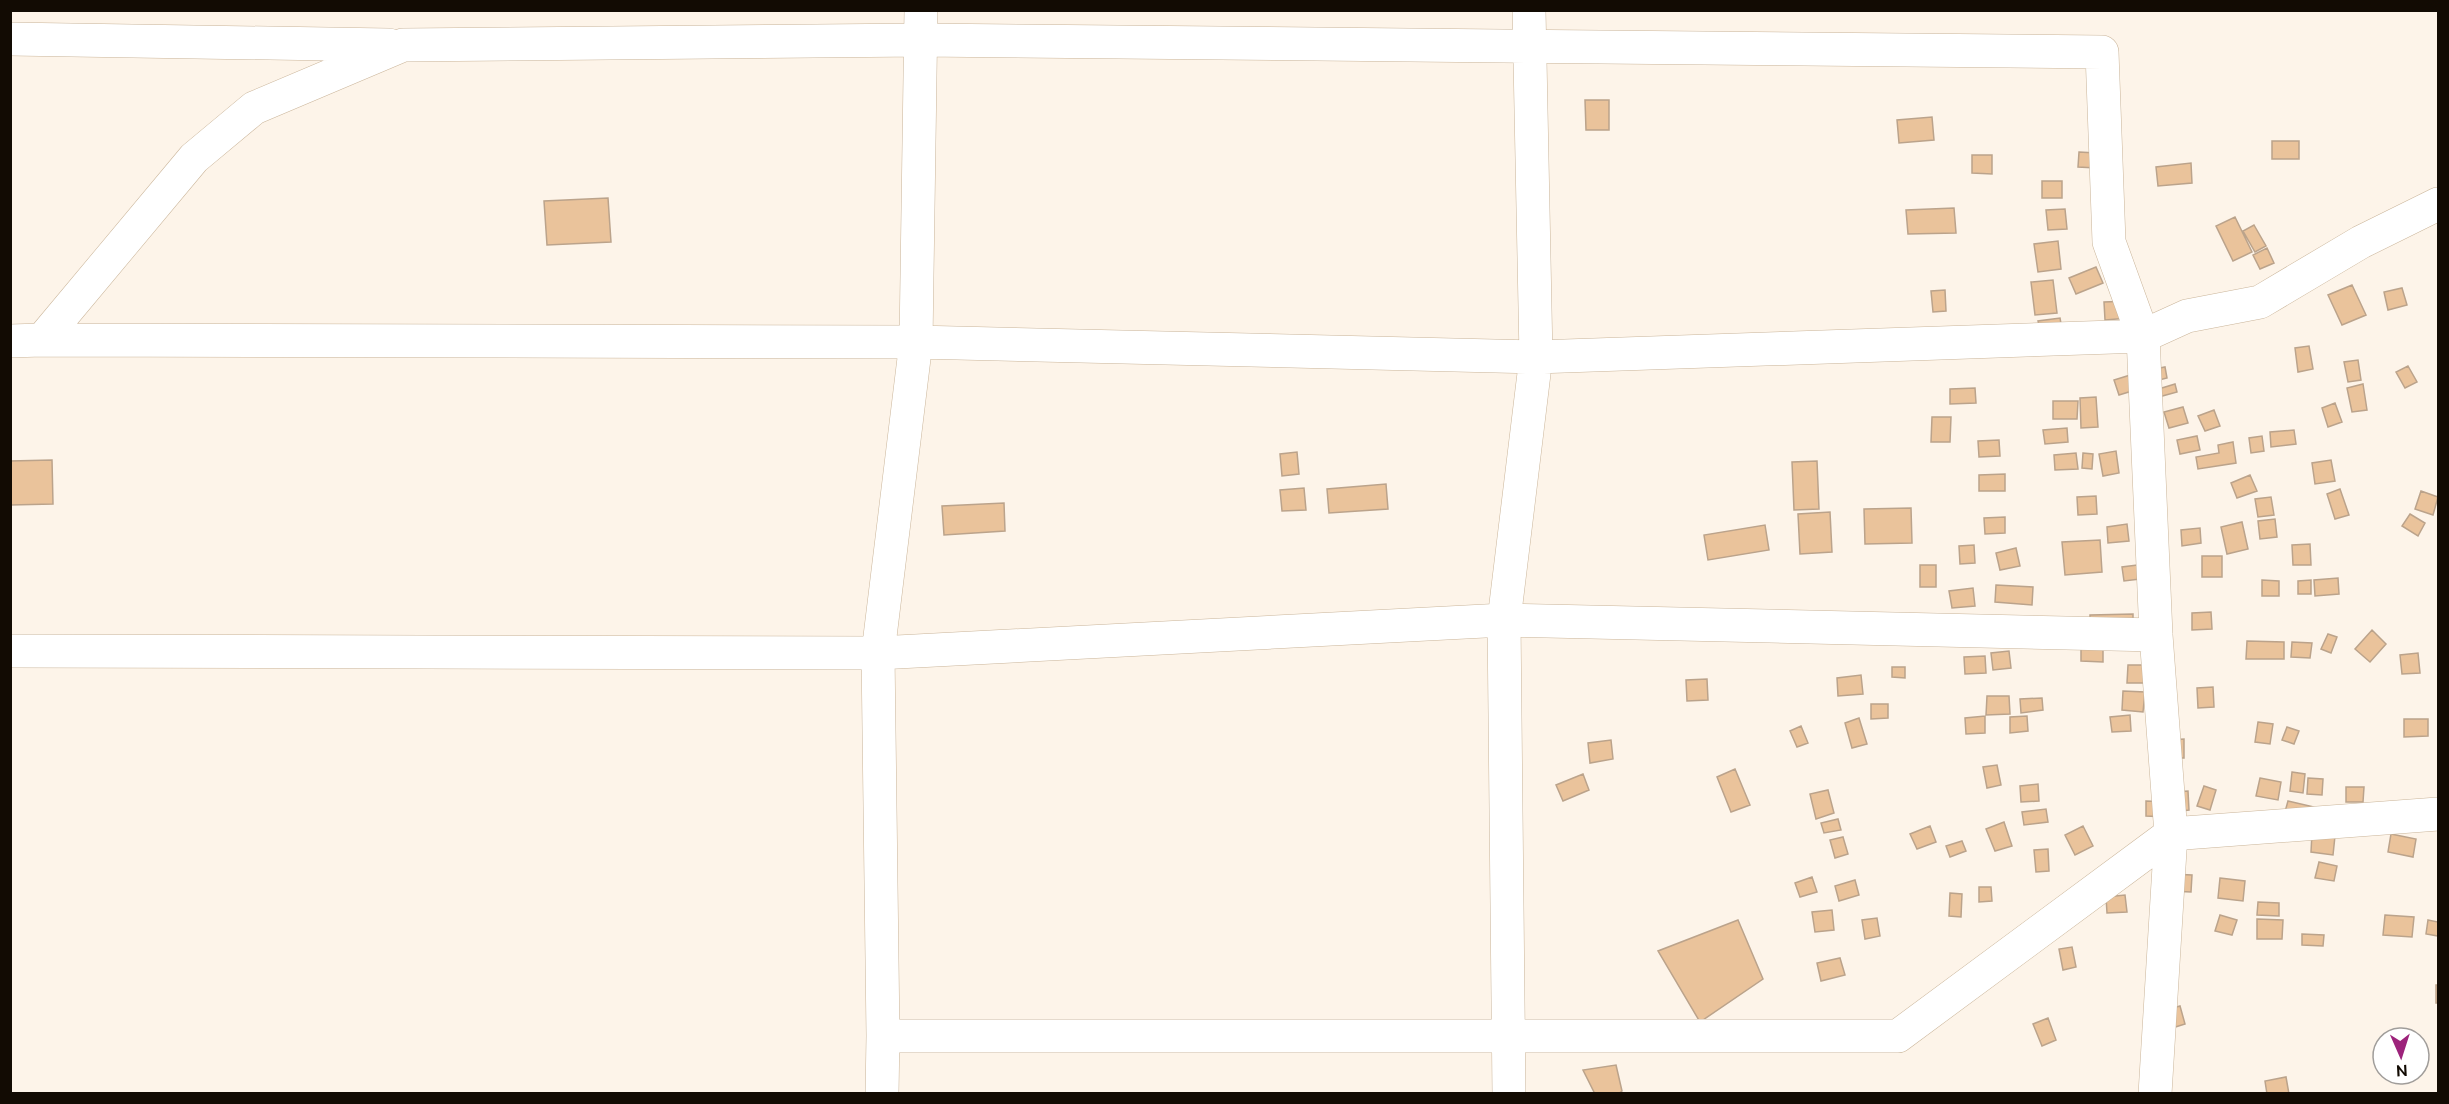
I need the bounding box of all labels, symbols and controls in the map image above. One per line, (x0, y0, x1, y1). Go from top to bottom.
north arrow (2371, 1026, 2431, 1086)
text: N (2395, 1062, 2408, 1080)

